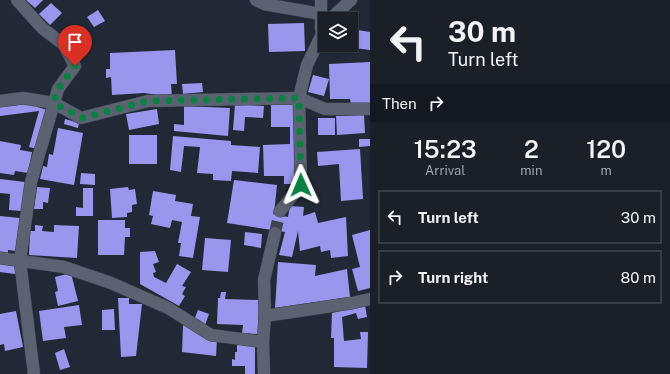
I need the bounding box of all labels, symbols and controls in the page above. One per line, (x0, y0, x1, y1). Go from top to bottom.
map controls (318, 12, 358, 52)
button: layers (318, 12, 358, 52)
text: 30 m (448, 15, 516, 48)
icon: left (382, 16, 434, 68)
pin (58, 25, 92, 66)
icon: arrive (64, 31, 86, 53)
text: Turn left (448, 49, 518, 70)
icon: right (425, 92, 447, 114)
text: Then (382, 95, 417, 112)
text: 15:23 (414, 135, 477, 163)
text: 2 (524, 135, 539, 163)
text: 120 (586, 135, 626, 163)
text: Arrival (425, 163, 465, 178)
text: min (520, 163, 542, 178)
text: m (601, 163, 612, 178)
position arrow (280, 164, 322, 206)
icon: left (384, 206, 406, 228)
text: Turn left (418, 209, 479, 226)
text: 30 m (621, 209, 656, 226)
icon: right (384, 266, 406, 288)
text: Turn right (418, 269, 488, 286)
text: 80 m (621, 269, 656, 286)

